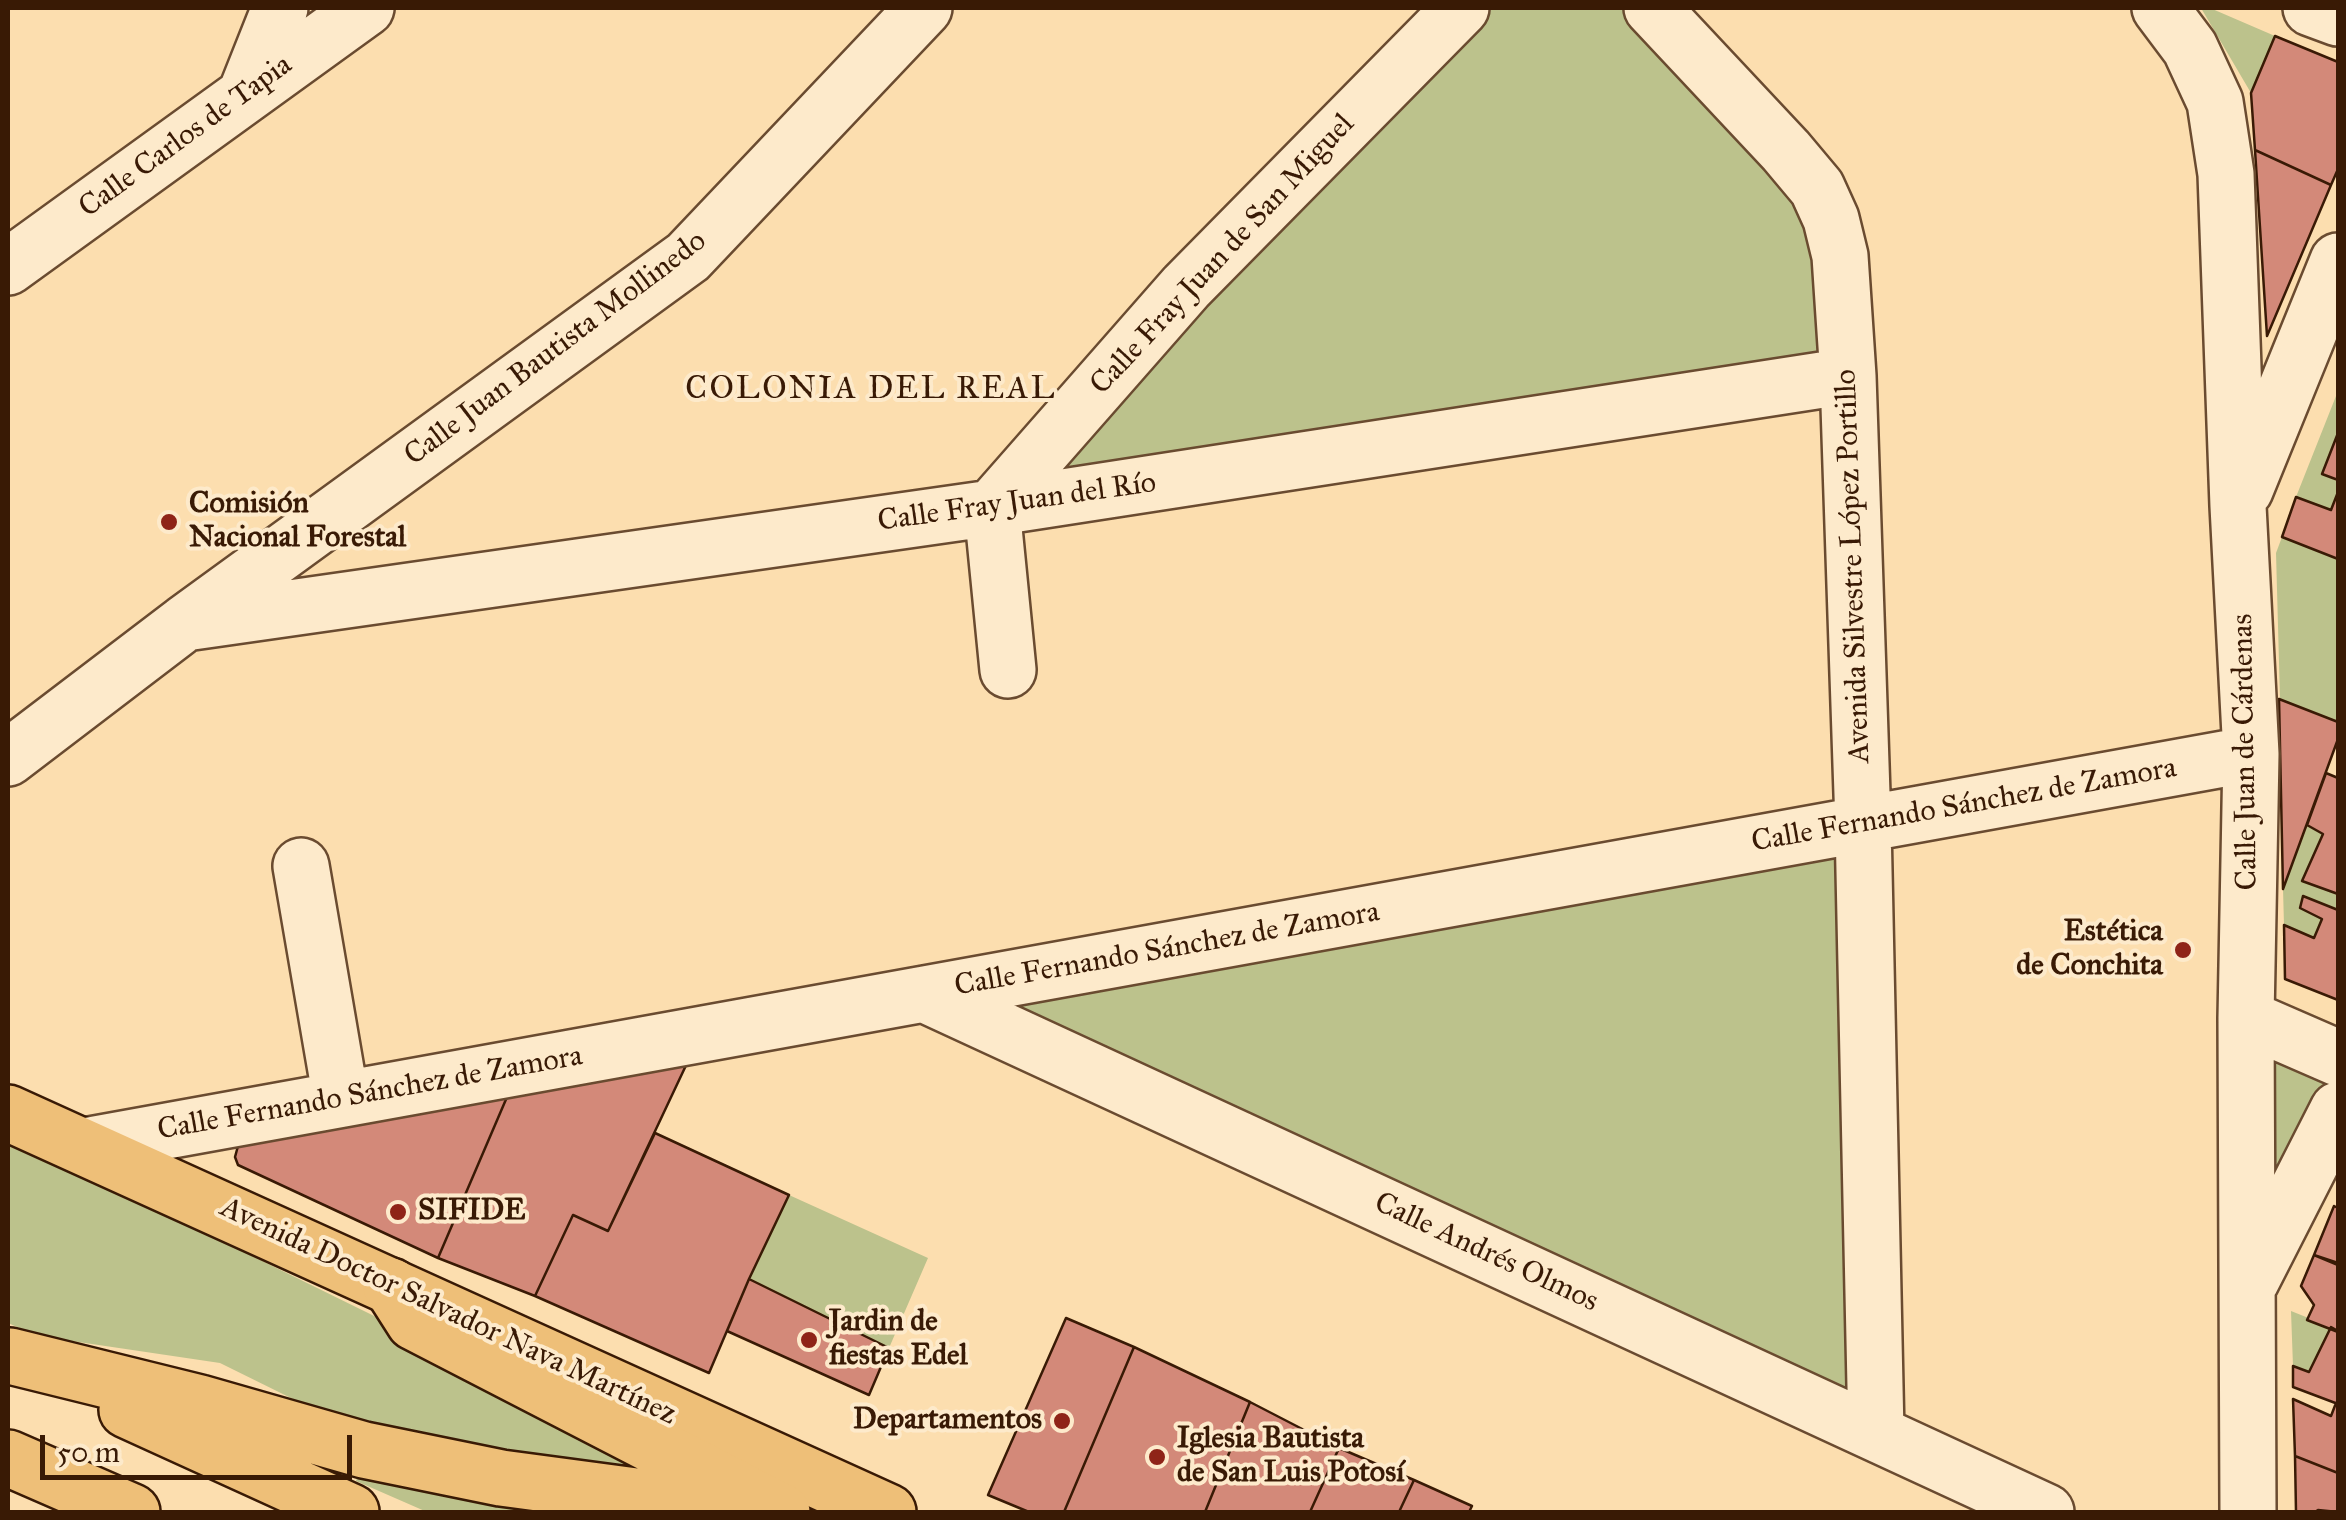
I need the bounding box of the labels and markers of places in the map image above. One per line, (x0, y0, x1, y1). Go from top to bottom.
place label: Comisión Nacional Forestal (189, 487, 406, 558)
marker: Comisión Nacional Forestal (158, 511, 180, 533)
place label: Estética de Conchita (2016, 915, 2163, 986)
marker: Estética de Conchita (2172, 939, 2194, 961)
place label: SIFIDE (418, 1194, 525, 1230)
marker: SIFIDE (387, 1201, 409, 1223)
place label: Jardin de fiestas Edel (829, 1305, 968, 1376)
marker: Jardin de fiestas Edel (798, 1329, 820, 1351)
place label: Departamentos (853, 1403, 1042, 1439)
marker: Departamentos (1051, 1410, 1073, 1432)
place label: Iglesia Bautista de San Luis Potosí (1177, 1422, 1404, 1492)
marker: Iglesia Bautista de San Luis Potosí (1146, 1446, 1168, 1468)

